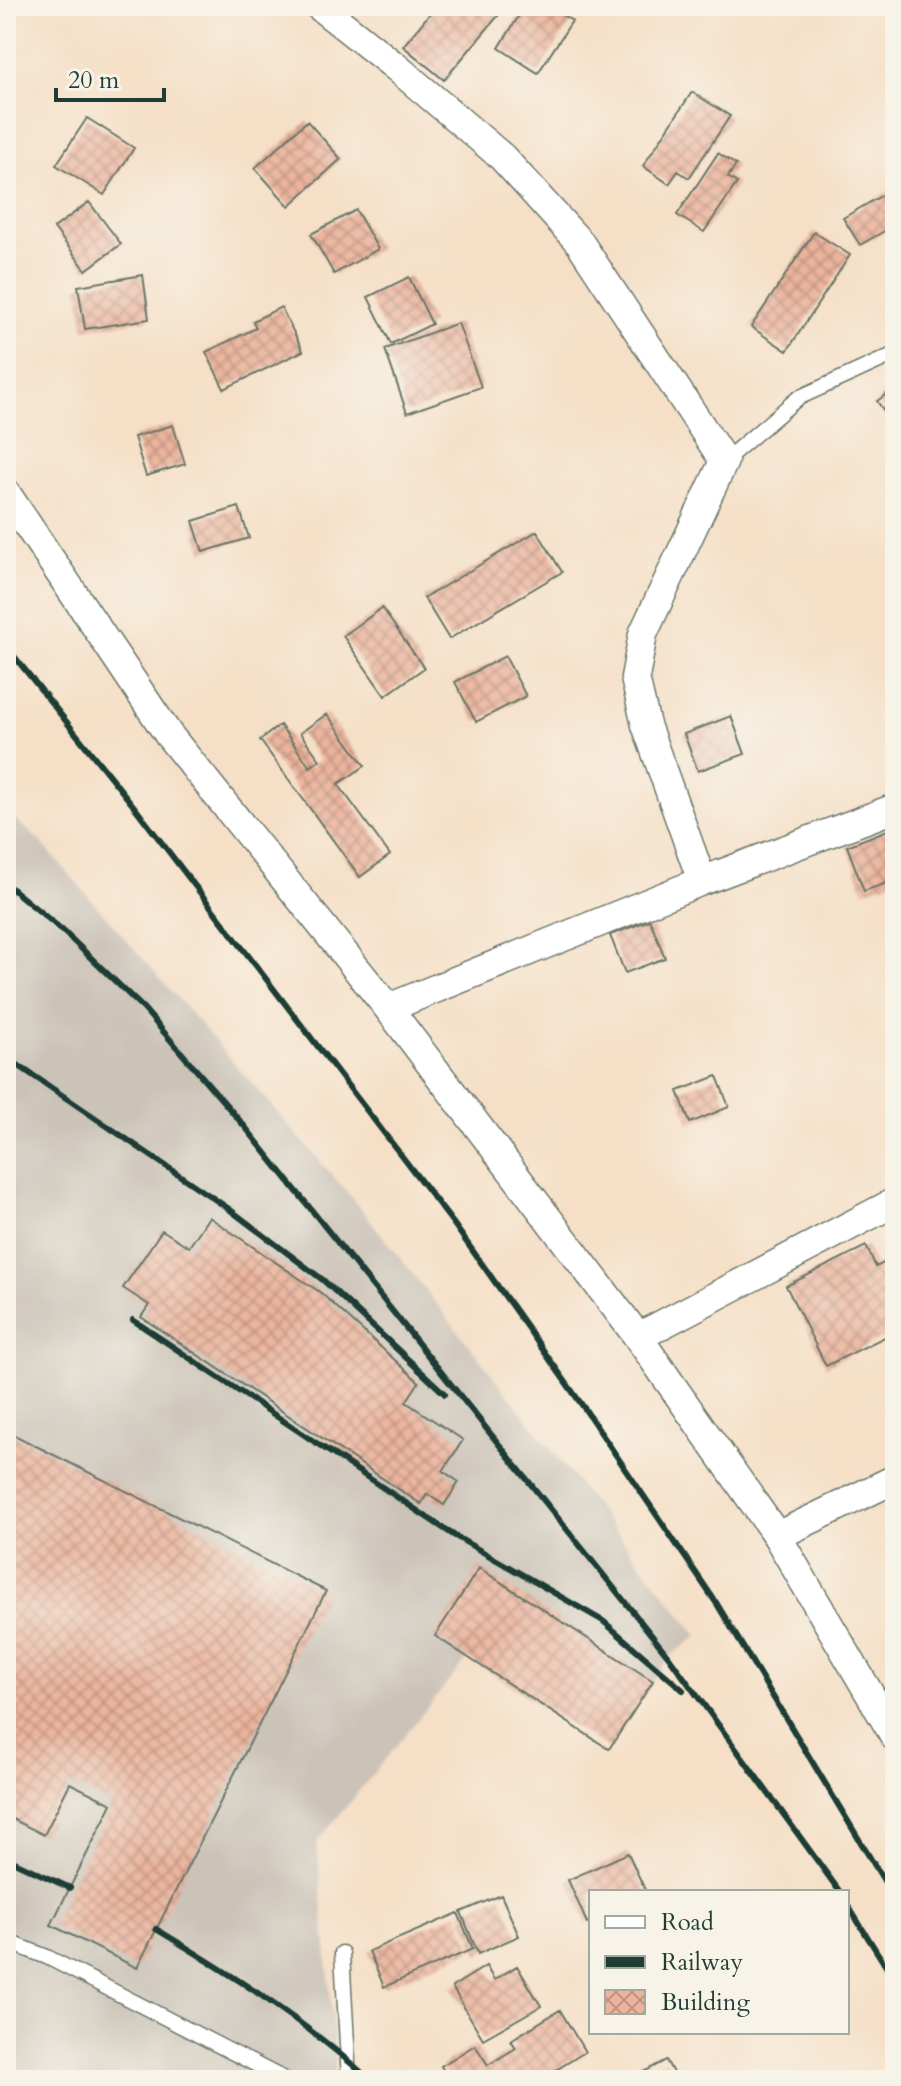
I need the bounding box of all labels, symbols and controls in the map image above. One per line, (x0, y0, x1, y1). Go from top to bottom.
scale bar (56, 52, 164, 102)
text: 20 m (68, 64, 120, 97)
legend (589, 1890, 849, 2034)
text: Road (661, 1906, 714, 1939)
text: Railway (661, 1946, 743, 1979)
text: Building (661, 1986, 751, 2019)

